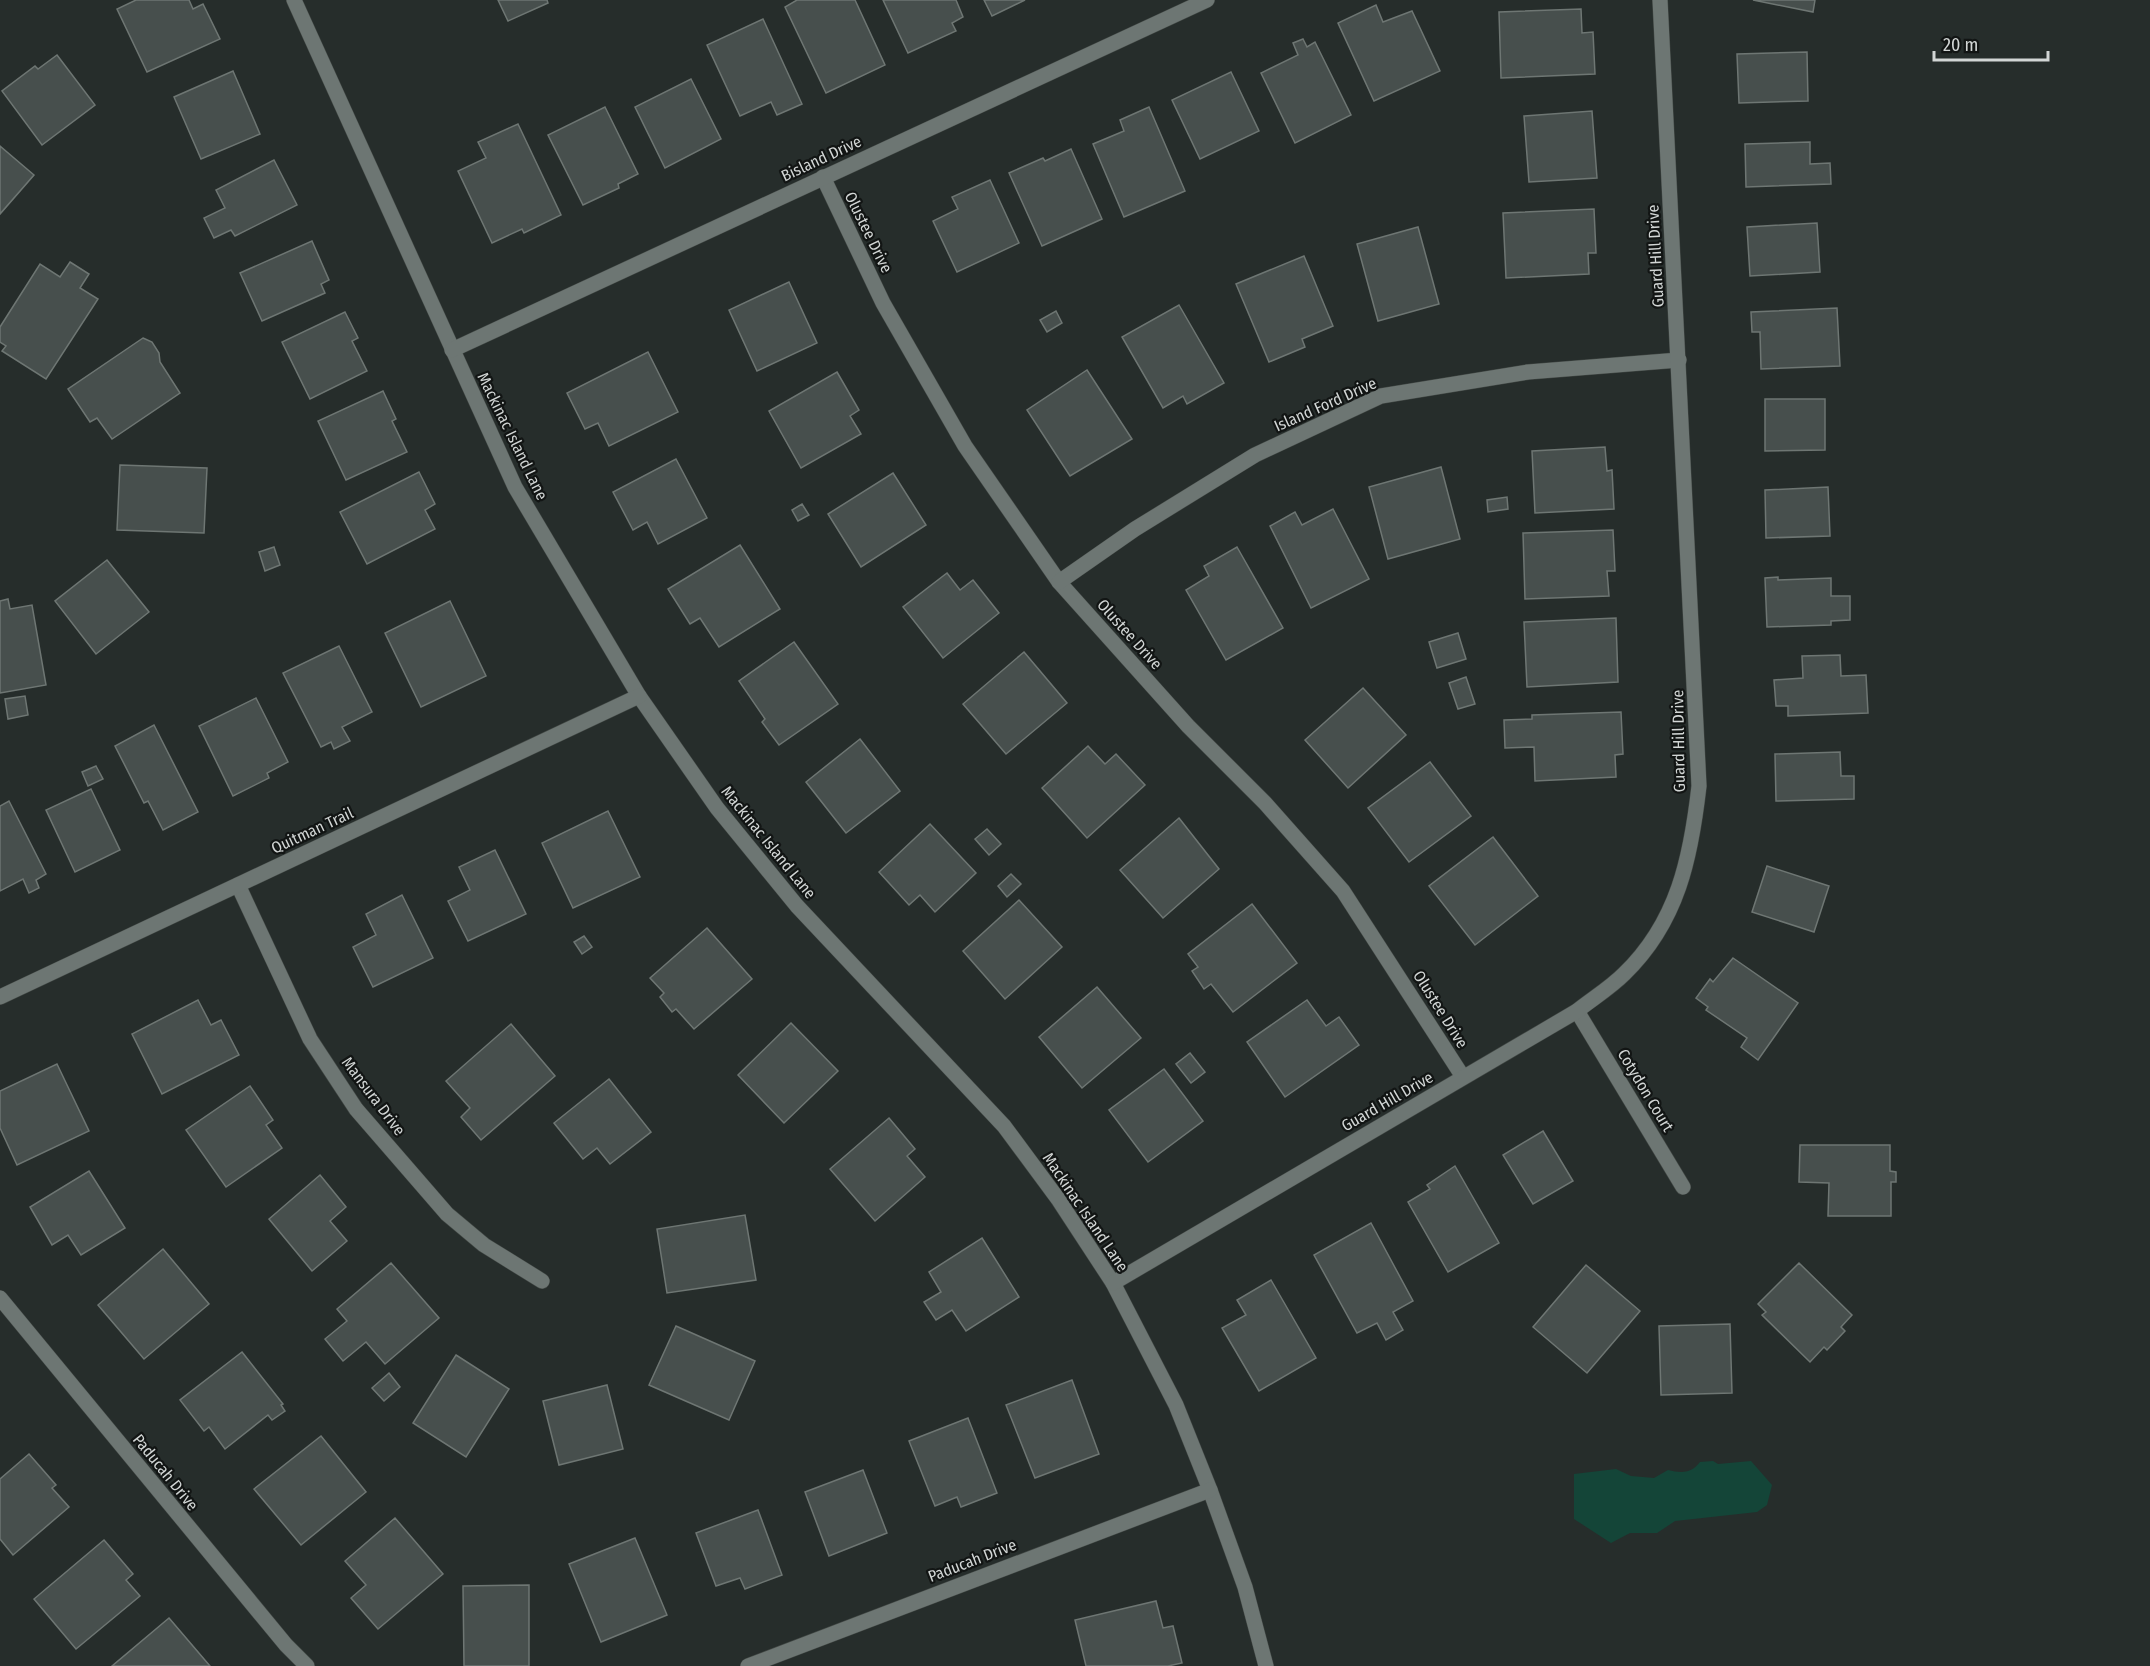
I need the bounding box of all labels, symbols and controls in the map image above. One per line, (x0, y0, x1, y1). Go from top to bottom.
scale bar (1934, 24, 2048, 62)
text: 20 m (1943, 34, 1978, 56)
street label: Bisland Drive (778, 132, 864, 185)
street label: Olustee Drive (841, 189, 896, 276)
street label: Guard Hill Drive (1643, 204, 1668, 308)
street label: Mackinac Island Lane (473, 369, 552, 503)
street label: Island Ford Drive (1271, 373, 1379, 436)
street label: Olustee Drive (1093, 595, 1166, 673)
street label: Guard Hill Drive (1668, 689, 1689, 792)
street label: Mackinac Island Lane (717, 782, 820, 903)
street label: Quitman Trail (268, 803, 356, 858)
street label: Olustee Drive (1409, 967, 1472, 1052)
street label: Cotydon Court (1613, 1045, 1678, 1136)
street label: Mansura Drive (338, 1053, 409, 1139)
street label: Guard Hill Drive (1338, 1067, 1437, 1135)
street label: Mackinac Island Lane (1039, 1149, 1132, 1275)
street label: Paducah Drive (129, 1430, 202, 1514)
street label: Paducah Drive (925, 1535, 1019, 1586)

